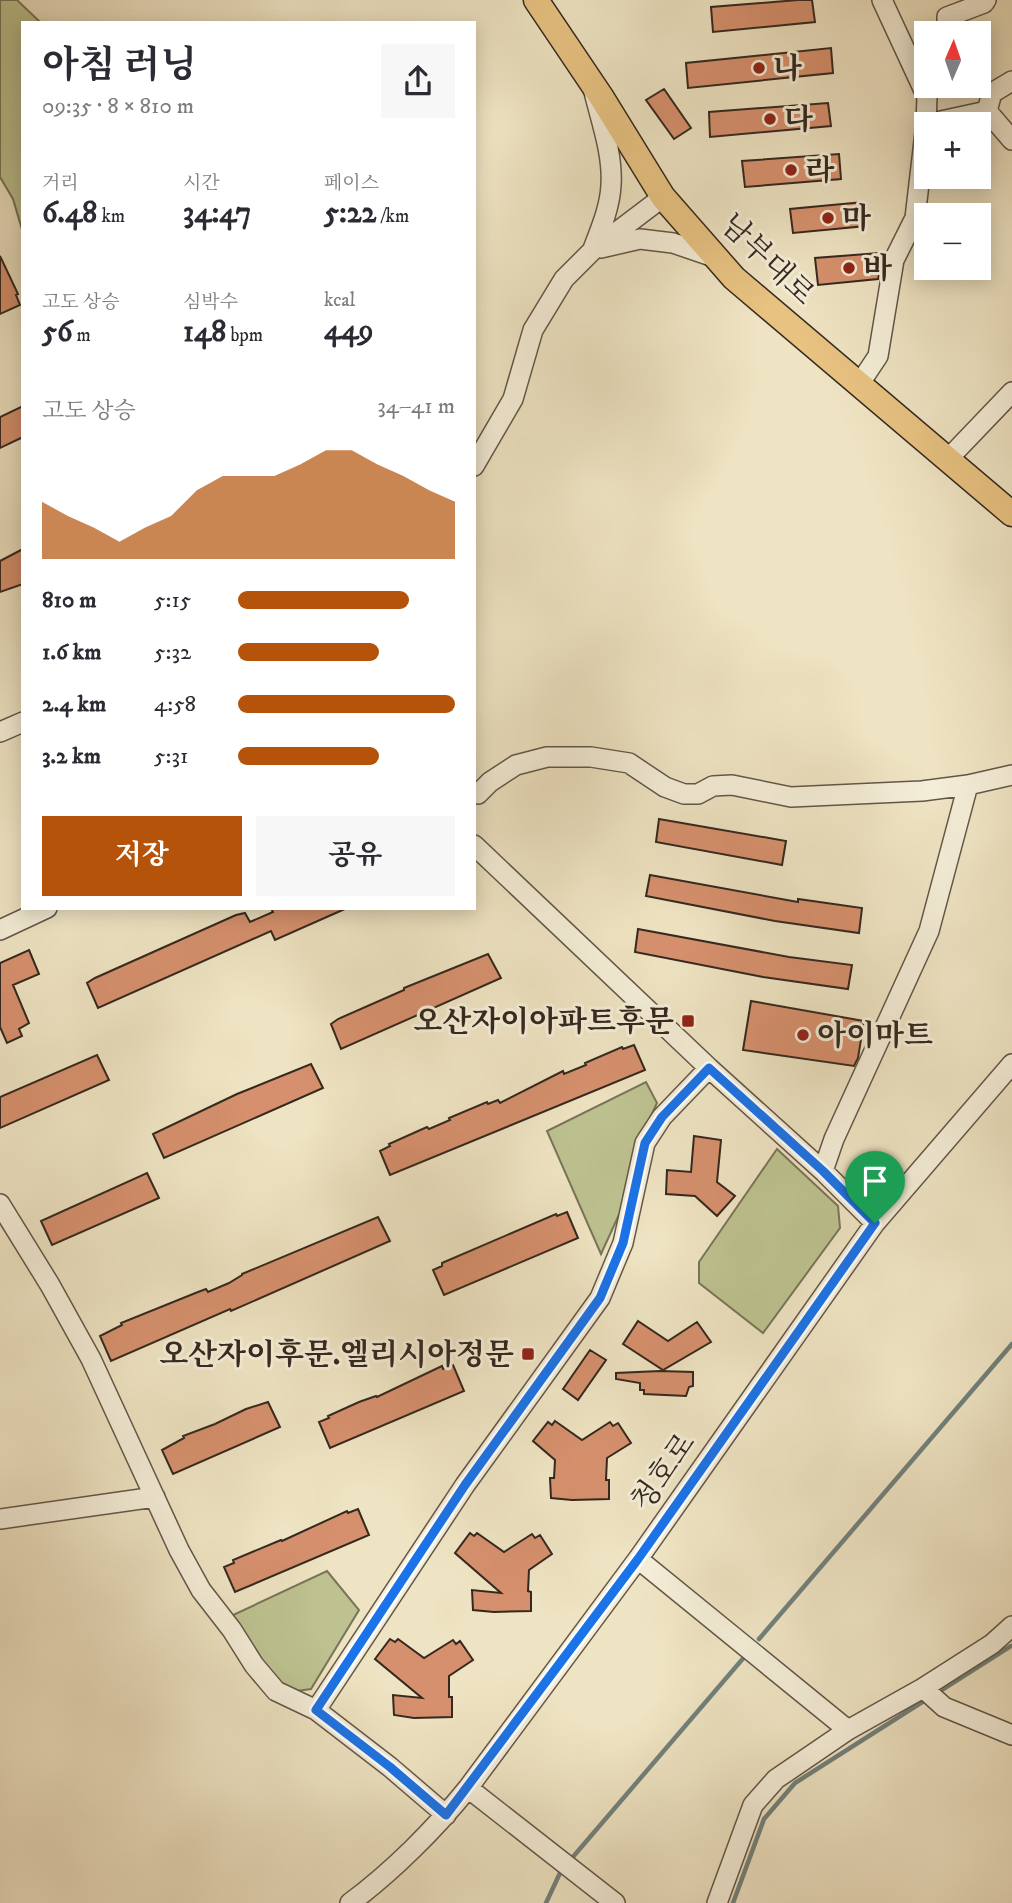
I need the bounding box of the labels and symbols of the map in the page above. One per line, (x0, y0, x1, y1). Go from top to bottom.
north arrow (914, 21, 990, 98)
place label: 나 (773, 51, 802, 88)
marker: 나 (751, 60, 767, 76)
place label: 다 (784, 102, 813, 139)
marker: 다 (762, 111, 778, 127)
place label: 라 (805, 153, 835, 190)
marker: 라 (783, 162, 799, 178)
place label: 마 (842, 201, 871, 238)
street label: 남부대로 (712, 207, 822, 314)
marker: 마 (820, 210, 836, 226)
place label: 바 (863, 251, 892, 288)
marker: 바 (841, 260, 857, 276)
place label: 오산자이아파트후문 (413, 1004, 674, 1041)
marker: 오산자이아파트후문 (680, 1013, 696, 1029)
place label: 아이마트 (817, 1018, 933, 1055)
marker: 아이마트 (795, 1027, 811, 1043)
pin (845, 1151, 905, 1223)
place label: 오산자이후문.엘리시아정문 (159, 1337, 514, 1374)
marker: 오산자이후문.엘리시아정문 (520, 1346, 536, 1362)
street label: 청호로 (624, 1427, 704, 1519)

